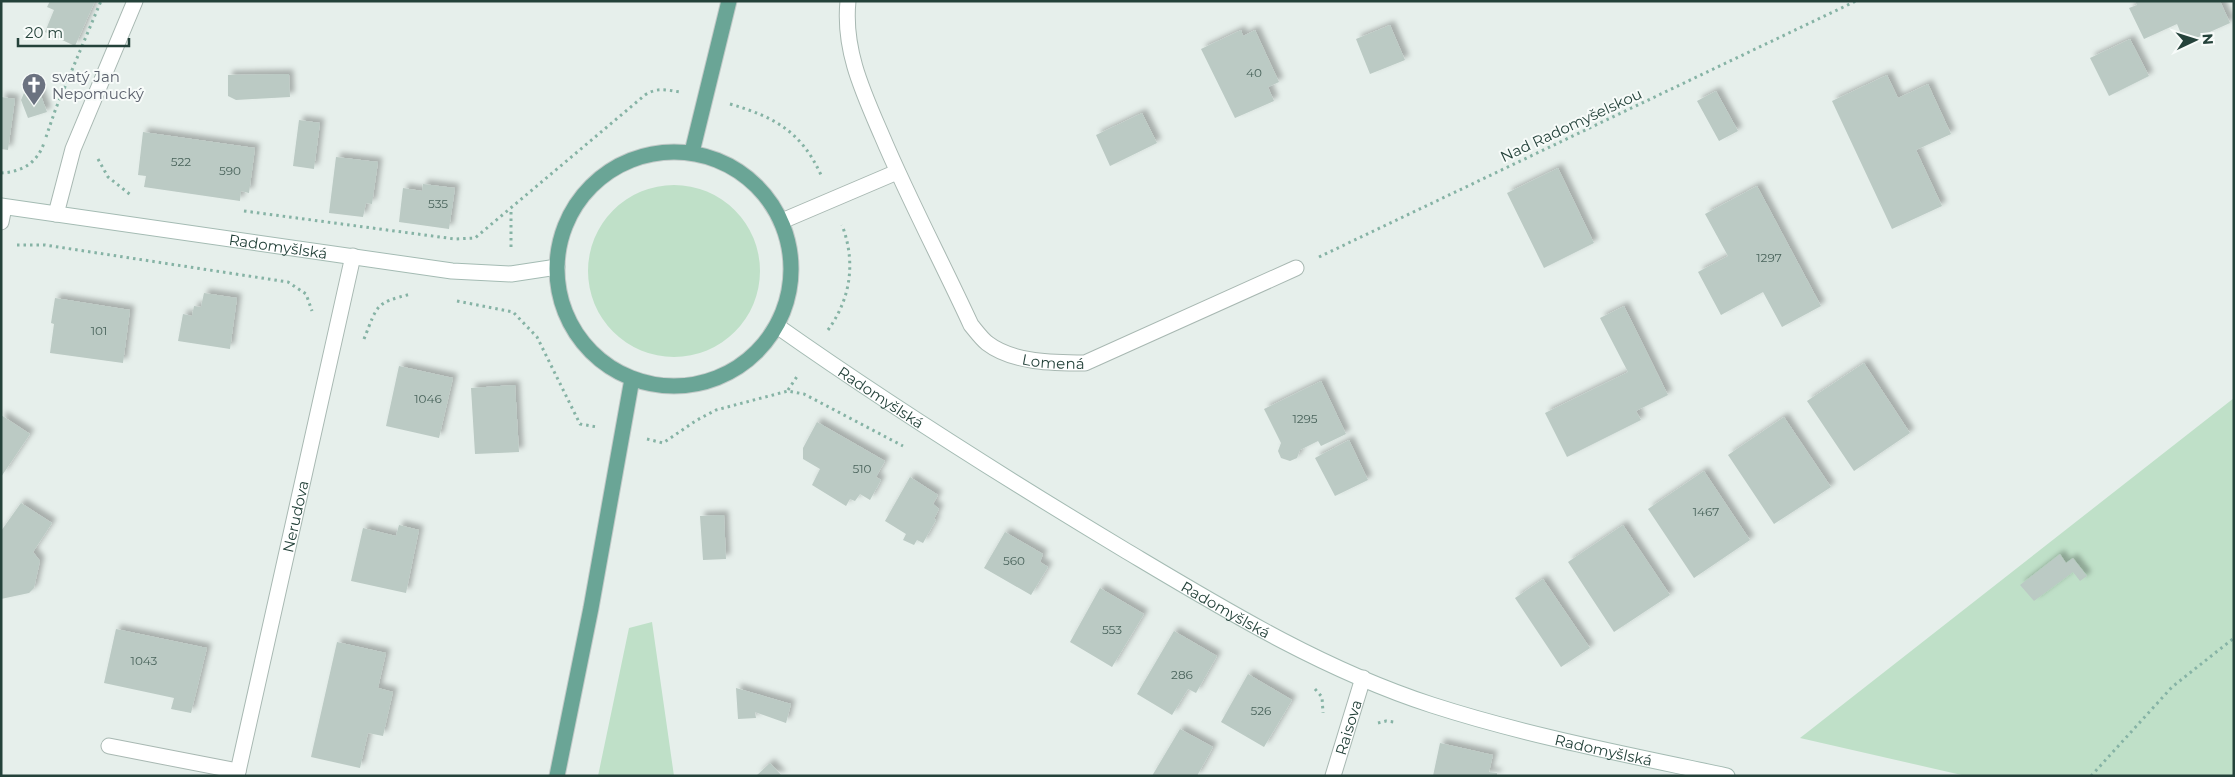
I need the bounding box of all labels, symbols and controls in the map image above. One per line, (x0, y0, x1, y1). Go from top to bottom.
scale bar (18, 15, 129, 47)
north arrow (2170, 15, 2220, 65)
text: 20 m (25, 23, 63, 42)
text: N (2199, 33, 2217, 45)
house number: 40 (1246, 65, 1262, 80)
place label: svatý Jan Nepomucký (52, 67, 145, 103)
church icon: svatý Jan Nepomucký (21, 72, 47, 106)
street label: Nad Radomyšelskou (1497, 84, 1645, 166)
house number: 522 (171, 154, 191, 169)
house number: 590 (219, 163, 241, 178)
house number: 535 (428, 196, 448, 211)
street label: Radomyšlská (228, 229, 329, 262)
house number: 1297 (1756, 250, 1782, 265)
house number: 101 (91, 323, 107, 338)
street label: Lomená (1021, 349, 1085, 373)
street label: Radomyšlská (834, 362, 928, 432)
house number: 1046 (414, 391, 442, 406)
house number: 1295 (1292, 411, 1318, 426)
house number: 510 (852, 461, 872, 476)
street label: Nerudova (278, 478, 312, 554)
house number: 1467 (1693, 504, 1719, 519)
house number: 560 (1003, 553, 1025, 568)
street label: Radomyšlská (1178, 576, 1274, 642)
house number: 553 (1102, 622, 1122, 637)
house number: 1043 (131, 653, 158, 668)
house number: 286 (1171, 667, 1193, 682)
street label: Raisova (1331, 697, 1365, 757)
house number: 526 (1251, 703, 1271, 718)
street label: Radomyšlská (1553, 730, 1654, 769)

